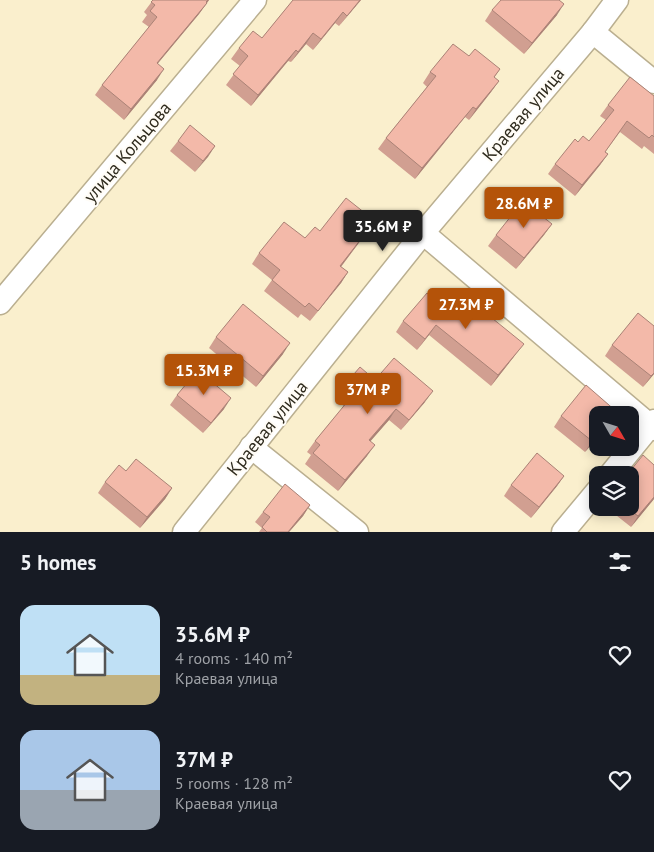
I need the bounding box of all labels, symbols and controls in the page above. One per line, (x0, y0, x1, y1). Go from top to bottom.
street label: Краевая улица (477, 62, 569, 166)
street label: улица Кольцова (78, 97, 176, 207)
pin: 28.6M ₽ (478, 186, 570, 229)
text: 28.6M ₽ (495, 193, 553, 213)
pin: 35.6M ₽ (337, 210, 429, 252)
text: 35.6M ₽ (354, 216, 412, 236)
pin: 27.3M ₽ (420, 288, 512, 330)
text: 27.3M ₽ (438, 294, 494, 314)
pin: 15.3M ₽ (158, 354, 250, 396)
text: 15.3M ₽ (175, 360, 233, 380)
pin: 37M ₽ (333, 372, 403, 415)
street label: Краевая улица (222, 376, 312, 480)
text: 37M ₽ (346, 379, 390, 399)
north arrow (589, 406, 639, 456)
map controls (589, 406, 639, 516)
button: layers (589, 466, 639, 516)
icon: filters (606, 548, 634, 576)
text: 5 homes (20, 549, 96, 576)
text: 35.6M ₽ (175, 621, 250, 648)
icon: home (60, 625, 120, 685)
icon: heart (606, 641, 634, 669)
text: 4 rooms · 140 m² (175, 648, 293, 668)
text: Краевая улица (175, 668, 278, 688)
text: 37M ₽ (175, 746, 233, 773)
icon: home (60, 750, 120, 810)
icon: heart (606, 766, 634, 794)
text: 5 rooms · 128 m² (175, 773, 293, 793)
text: Краевая улица (175, 793, 278, 813)

